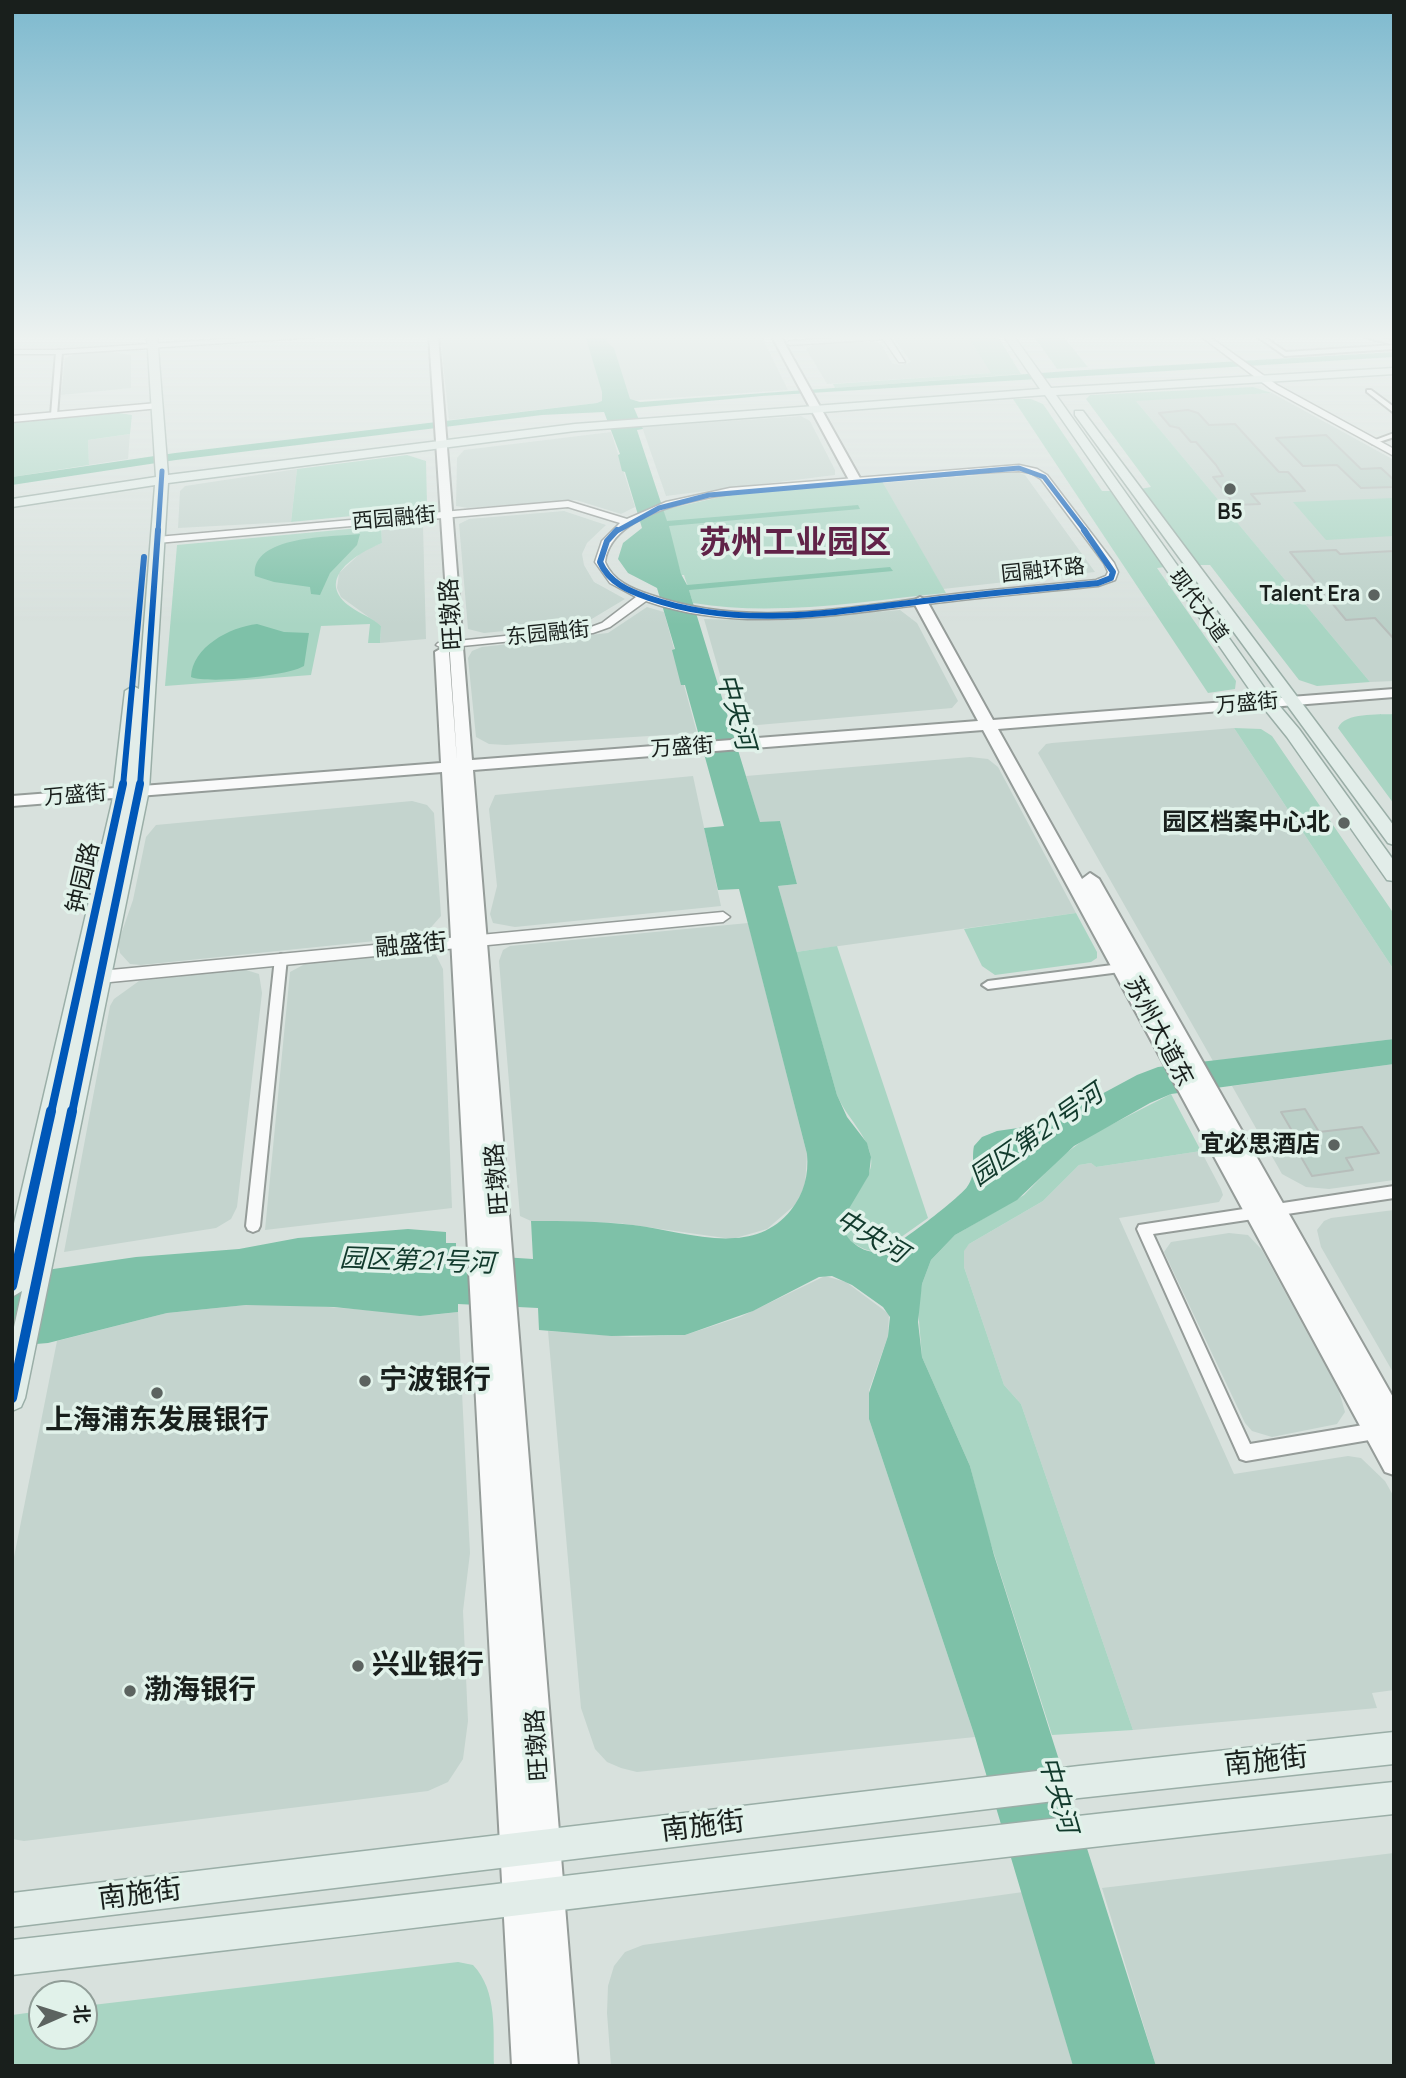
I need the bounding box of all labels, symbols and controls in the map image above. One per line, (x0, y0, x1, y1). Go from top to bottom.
marker: B5 (1222, 481, 1238, 497)
place label: B5 (1217, 500, 1243, 526)
street label: 西园融街 (351, 503, 437, 535)
district label: 苏州工业园区 (699, 525, 891, 563)
street label: 园融环路 (1000, 554, 1086, 588)
street label: 现代大道 (1163, 565, 1233, 647)
street label: 旺墩路 (435, 577, 469, 651)
place label: Talent Era (1259, 582, 1360, 608)
marker: Talent Era (1366, 587, 1382, 603)
street label: 东园融街 (505, 617, 591, 651)
water label: 中央河 (709, 670, 761, 754)
street label: 万盛街 (1215, 689, 1279, 719)
street label: 万盛街 (650, 733, 714, 763)
street label: 万盛街 (43, 781, 107, 811)
place label: 园区档案中心北 (1162, 809, 1330, 837)
marker: 园区档案中心北 (1336, 815, 1352, 831)
street label: 钟园路 (62, 840, 106, 916)
street label: 融盛街 (374, 929, 448, 963)
street label: 苏州大道东 (1117, 972, 1199, 1092)
water label: 园区第21号河 (965, 1079, 1109, 1193)
place label: 宜必思酒店 (1200, 1131, 1320, 1159)
marker: 宜必思酒店 (1326, 1137, 1342, 1153)
street label: 旺墩路 (481, 1142, 515, 1216)
water label: 中央河 (830, 1204, 912, 1270)
water label: 园区第21号河 (339, 1244, 495, 1280)
place label: 宁波银行 (379, 1364, 491, 1398)
marker: 宁波银行 (357, 1373, 373, 1389)
marker: 上海浦东发展银行 (149, 1385, 165, 1401)
place label: 上海浦东发展银行 (45, 1404, 269, 1438)
place label: 兴业银行 (372, 1649, 484, 1683)
marker: 兴业银行 (350, 1658, 366, 1674)
place label: 渤海银行 (144, 1674, 256, 1708)
marker: 渤海银行 (122, 1683, 138, 1699)
street label: 旺墩路 (521, 1708, 555, 1782)
street label: 南施街 (1222, 1741, 1310, 1783)
water label: 中央河 (1031, 1753, 1083, 1837)
street label: 南施街 (659, 1805, 747, 1849)
street label: 南施街 (96, 1873, 184, 1917)
north arrow (28, 1980, 98, 2050)
text: 北 (68, 2004, 95, 2024)

